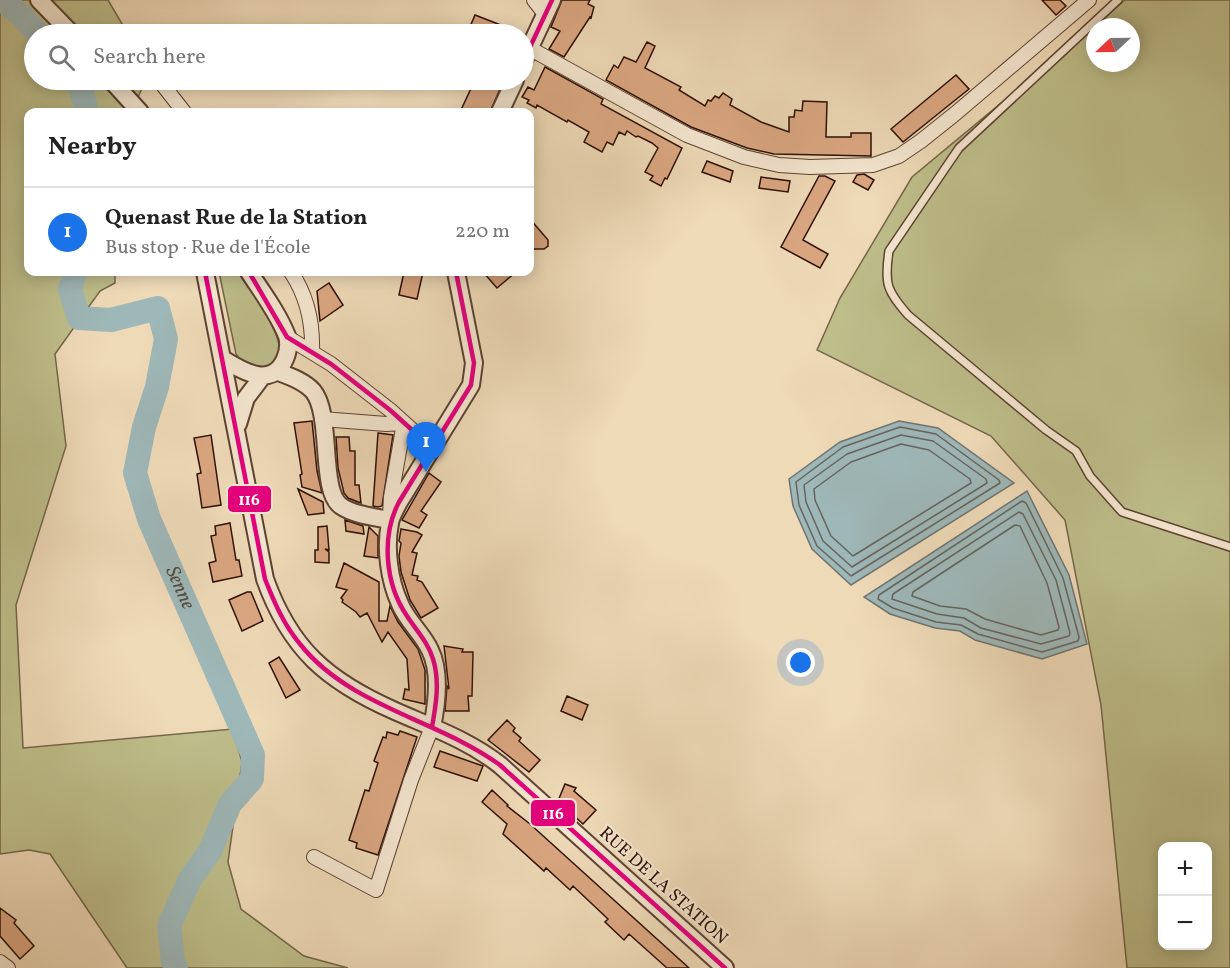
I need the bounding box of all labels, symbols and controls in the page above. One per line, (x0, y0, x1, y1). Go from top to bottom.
north arrow (1086, 18, 1140, 72)
search box (24, 24, 534, 90)
icon: search (45, 41, 78, 74)
text: Search here (93, 42, 206, 73)
text: Nearby (48, 129, 137, 165)
text: Quenast Rue de la Station (105, 203, 368, 234)
text: 1 (63, 218, 72, 246)
text: 220 m (455, 218, 510, 246)
text: Bus stop · Rue de l'École (105, 234, 311, 262)
pin: 1 (406, 422, 446, 472)
line badge: 116 (227, 485, 272, 513)
text: 116 (238, 490, 260, 512)
water label: Senne (158, 562, 202, 615)
your location (786, 648, 815, 677)
line badge: 116 (530, 799, 576, 827)
text: 116 (542, 804, 564, 826)
street label: RUE DE LA STATION (593, 821, 733, 951)
map controls (1158, 842, 1212, 950)
button: + (1158, 842, 1212, 896)
button: − (1158, 896, 1212, 950)

